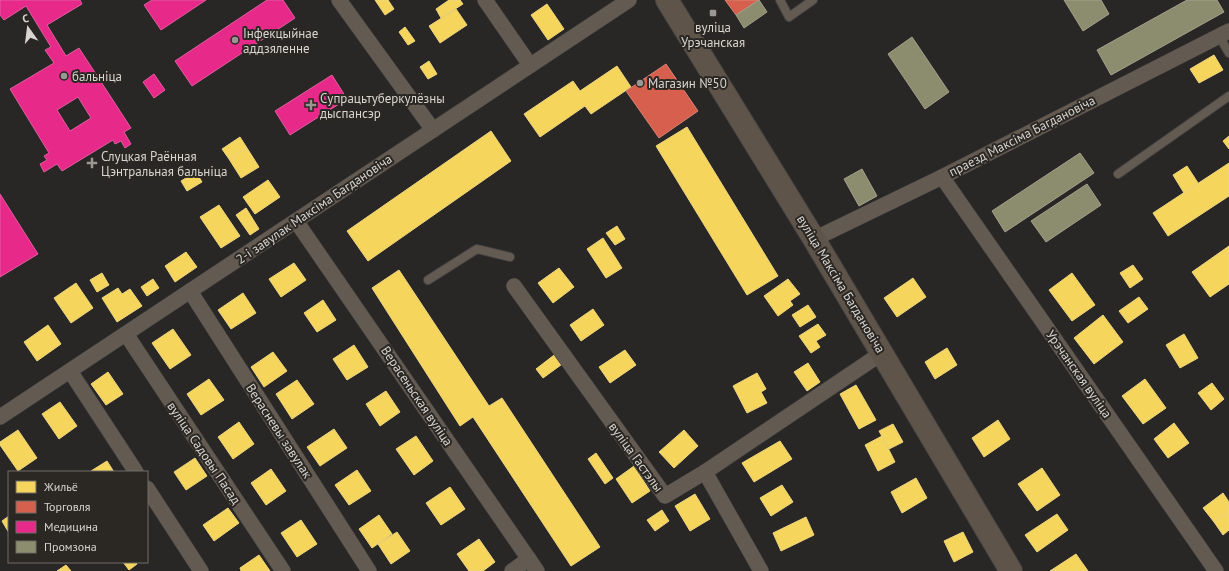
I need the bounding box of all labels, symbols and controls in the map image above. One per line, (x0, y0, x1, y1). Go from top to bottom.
north arrow (8, 8, 48, 48)
marker: вуліца Урэчанская (708, 8, 718, 18)
text: С (21, 11, 30, 26)
place label: вуліца Урэчанская (681, 19, 745, 51)
place label: Інфекцыйнае аддзяленне (243, 25, 318, 57)
marker: Інфекцыйнае аддзяленне (230, 35, 240, 45)
place label: бальніца (72, 68, 122, 85)
marker: бальніца (59, 71, 69, 81)
place label: Магазин №50 (648, 75, 727, 92)
marker: Магазин №50 (635, 78, 645, 88)
place label: Супрацьтуберкулёзны дыспансэр (320, 90, 445, 122)
street label: праезд Максіма Багдановіча (946, 92, 1098, 180)
marker: Супрацьтуберкулёзны дыспансэр (305, 99, 317, 111)
place label: Слуцкая Раённая Цэнтральная бальніца (101, 148, 227, 180)
street label: 2-і завулак Максіма Багдановіча (233, 150, 395, 268)
marker: Слуцкая Раённая Цэнтральная бальніца (86, 157, 98, 169)
street label: вуліца Максіма Багдановіча (793, 212, 889, 356)
street label: Урэчанская вуліца (1042, 327, 1116, 421)
street label: Верасеньская вуліца (377, 343, 457, 449)
street label: Верасневы завулак (242, 380, 316, 482)
street label: вуліца Садовы Пасад (163, 398, 245, 508)
street label: вуліца Гастэлы (605, 419, 667, 495)
legend (8, 471, 148, 563)
text: Жильё (43, 479, 78, 494)
text: Торговля (44, 499, 90, 514)
text: Медицина (44, 519, 98, 534)
text: Промзона (44, 539, 97, 554)

